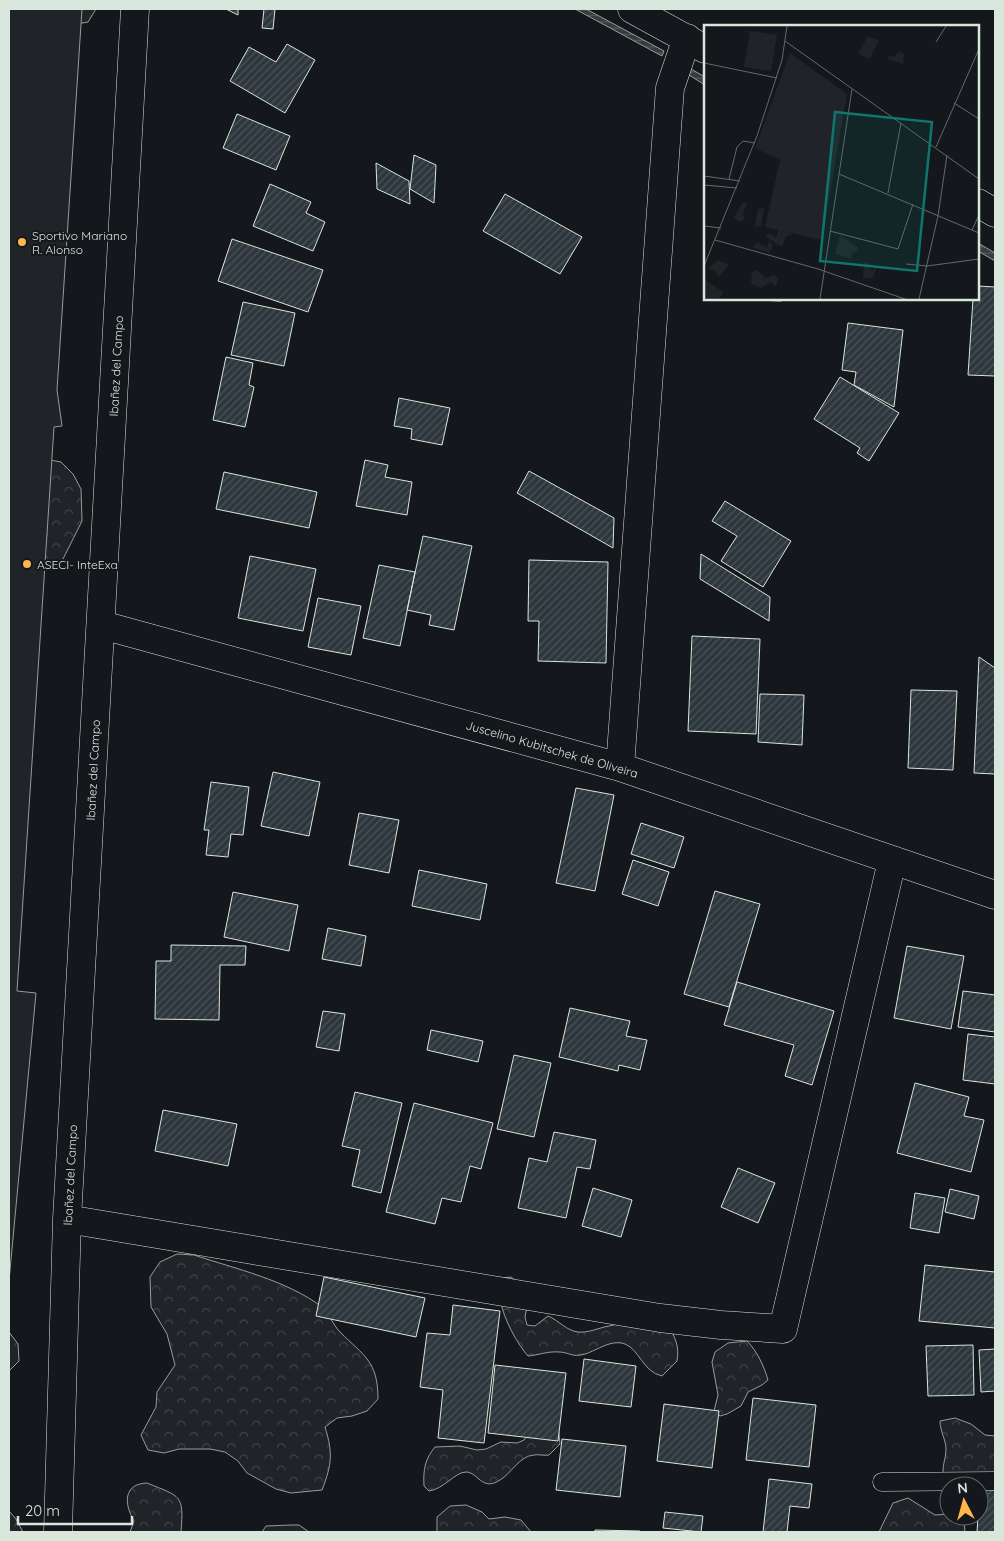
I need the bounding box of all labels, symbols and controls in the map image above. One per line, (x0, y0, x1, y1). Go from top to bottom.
inset map (704, 25, 979, 300)
place label: Sportivo Mariano R. Alonso (32, 228, 127, 257)
marker: Sportivo Mariano R. Alonso (16, 236, 28, 248)
street label: Ibañez del Campo (106, 315, 126, 417)
place label: ASECI- InteExa (37, 557, 118, 572)
marker: ASECI- InteExa (21, 558, 33, 570)
street label: Juscelino Kubitschek de Oliveira (464, 717, 640, 781)
street label: Ibañez del Campo (83, 719, 103, 821)
street label: Ibañez del Campo (60, 1124, 80, 1226)
north arrow (939, 1476, 989, 1526)
text: N (957, 1479, 969, 1498)
scale bar (18, 1494, 131, 1526)
text: 20 m (25, 1501, 60, 1520)

